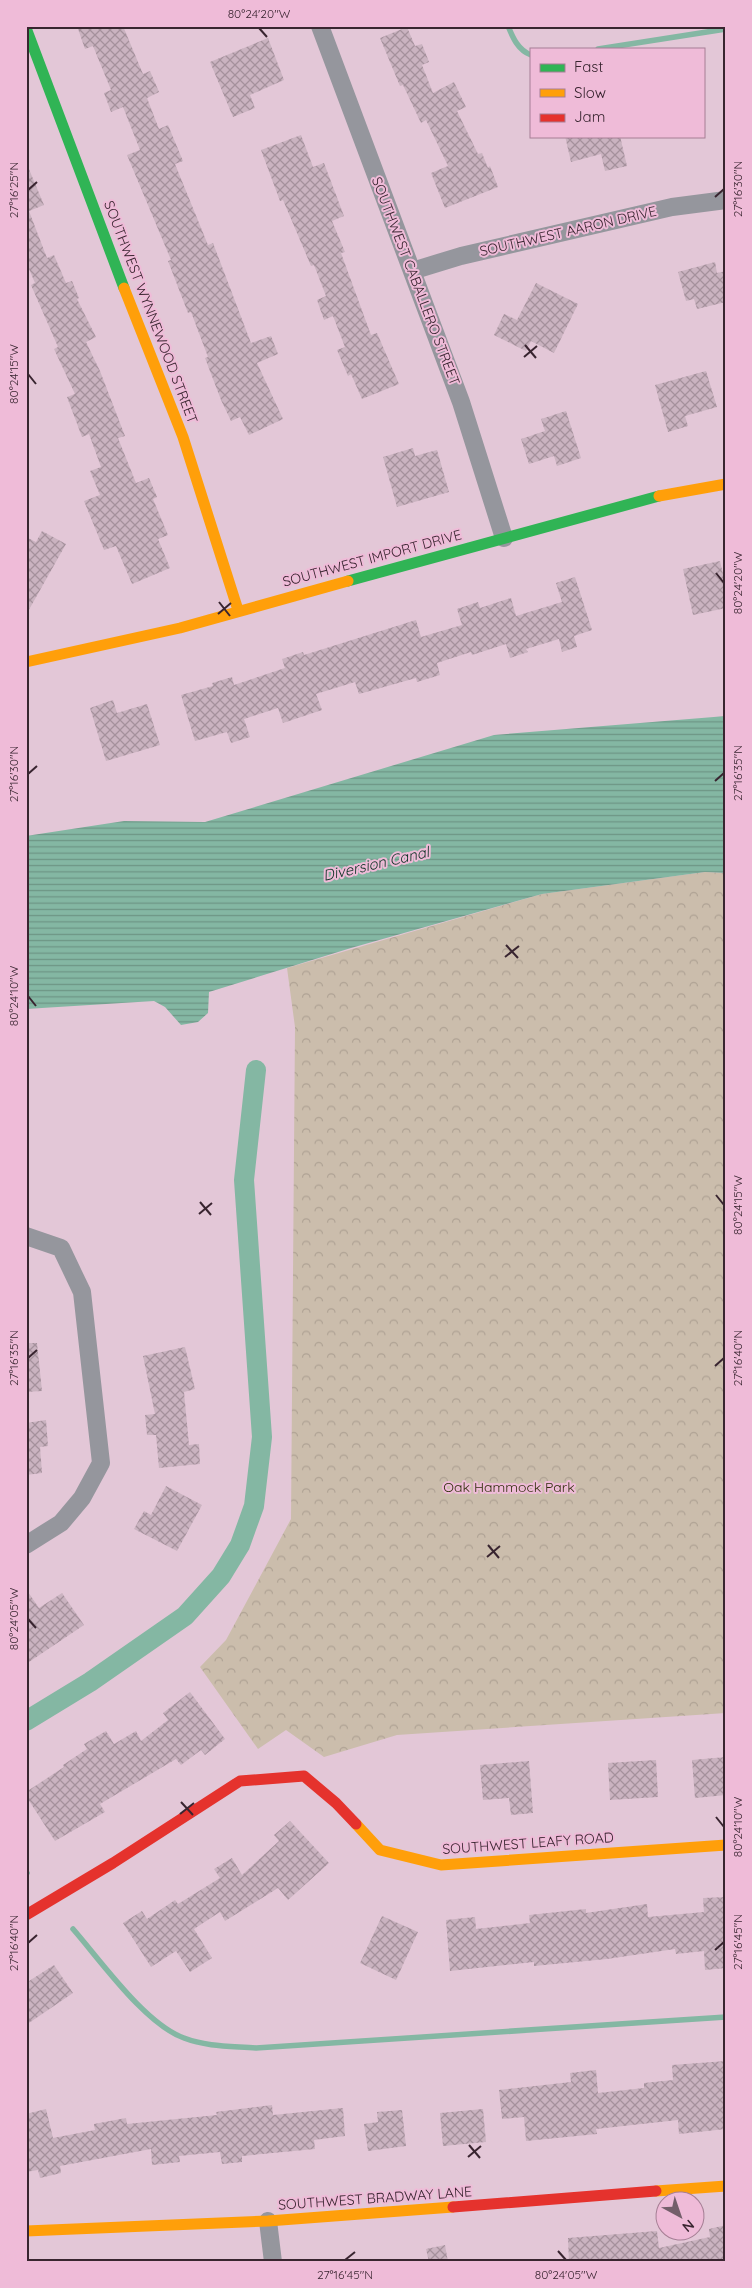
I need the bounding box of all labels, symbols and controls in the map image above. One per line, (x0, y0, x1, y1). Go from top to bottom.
text: 80°24'20"W (228, 6, 291, 21)
legend (530, 48, 704, 138)
text: Fast (574, 57, 603, 76)
text: Slow (574, 83, 606, 102)
text: Jam (574, 107, 605, 126)
text: 27°16'30"N (730, 161, 745, 217)
text: 27°16'25"N (6, 162, 21, 218)
street label: SOUTHWEST CABALLERO STREET (368, 174, 464, 388)
street label: SOUTHWEST WYNNEWOOD STREET (100, 198, 202, 426)
street label: SOUTHWEST AARON DRIVE (478, 202, 658, 260)
text: 80°24'15"W (6, 344, 21, 404)
street label: SOUTHWEST IMPORT DRIVE (281, 525, 463, 591)
text: 80°24'20"W (730, 551, 745, 614)
text: 27°16'35"N (730, 745, 745, 801)
text: 27°16'30"N (6, 746, 21, 802)
water label: Diversion Canal (321, 842, 432, 885)
text: 80°24'10"W (6, 965, 21, 1026)
text: 80°24'15"W (730, 1175, 745, 1235)
text: 27°16'35"N (6, 1330, 21, 1386)
text: 27°16'40"N (730, 1330, 745, 1386)
park label: Oak Hammock Park (443, 1478, 575, 1496)
text: 80°24'05"W (6, 1587, 21, 1650)
text: 80°24'10"W (730, 1796, 745, 1857)
street label: SOUTHWEST LEAFY ROAD (442, 1828, 614, 1858)
text: 27°16'45"N (730, 1914, 745, 1970)
text: 27°16'40"N (6, 1915, 21, 1971)
street label: SOUTHWEST BRADWAY LANE (277, 2182, 473, 2214)
north arrow (654, 2190, 704, 2240)
text: N (679, 2216, 698, 2236)
text: 27°16'45"N (317, 2267, 373, 2282)
text: 80°24'05"W (535, 2267, 598, 2282)

